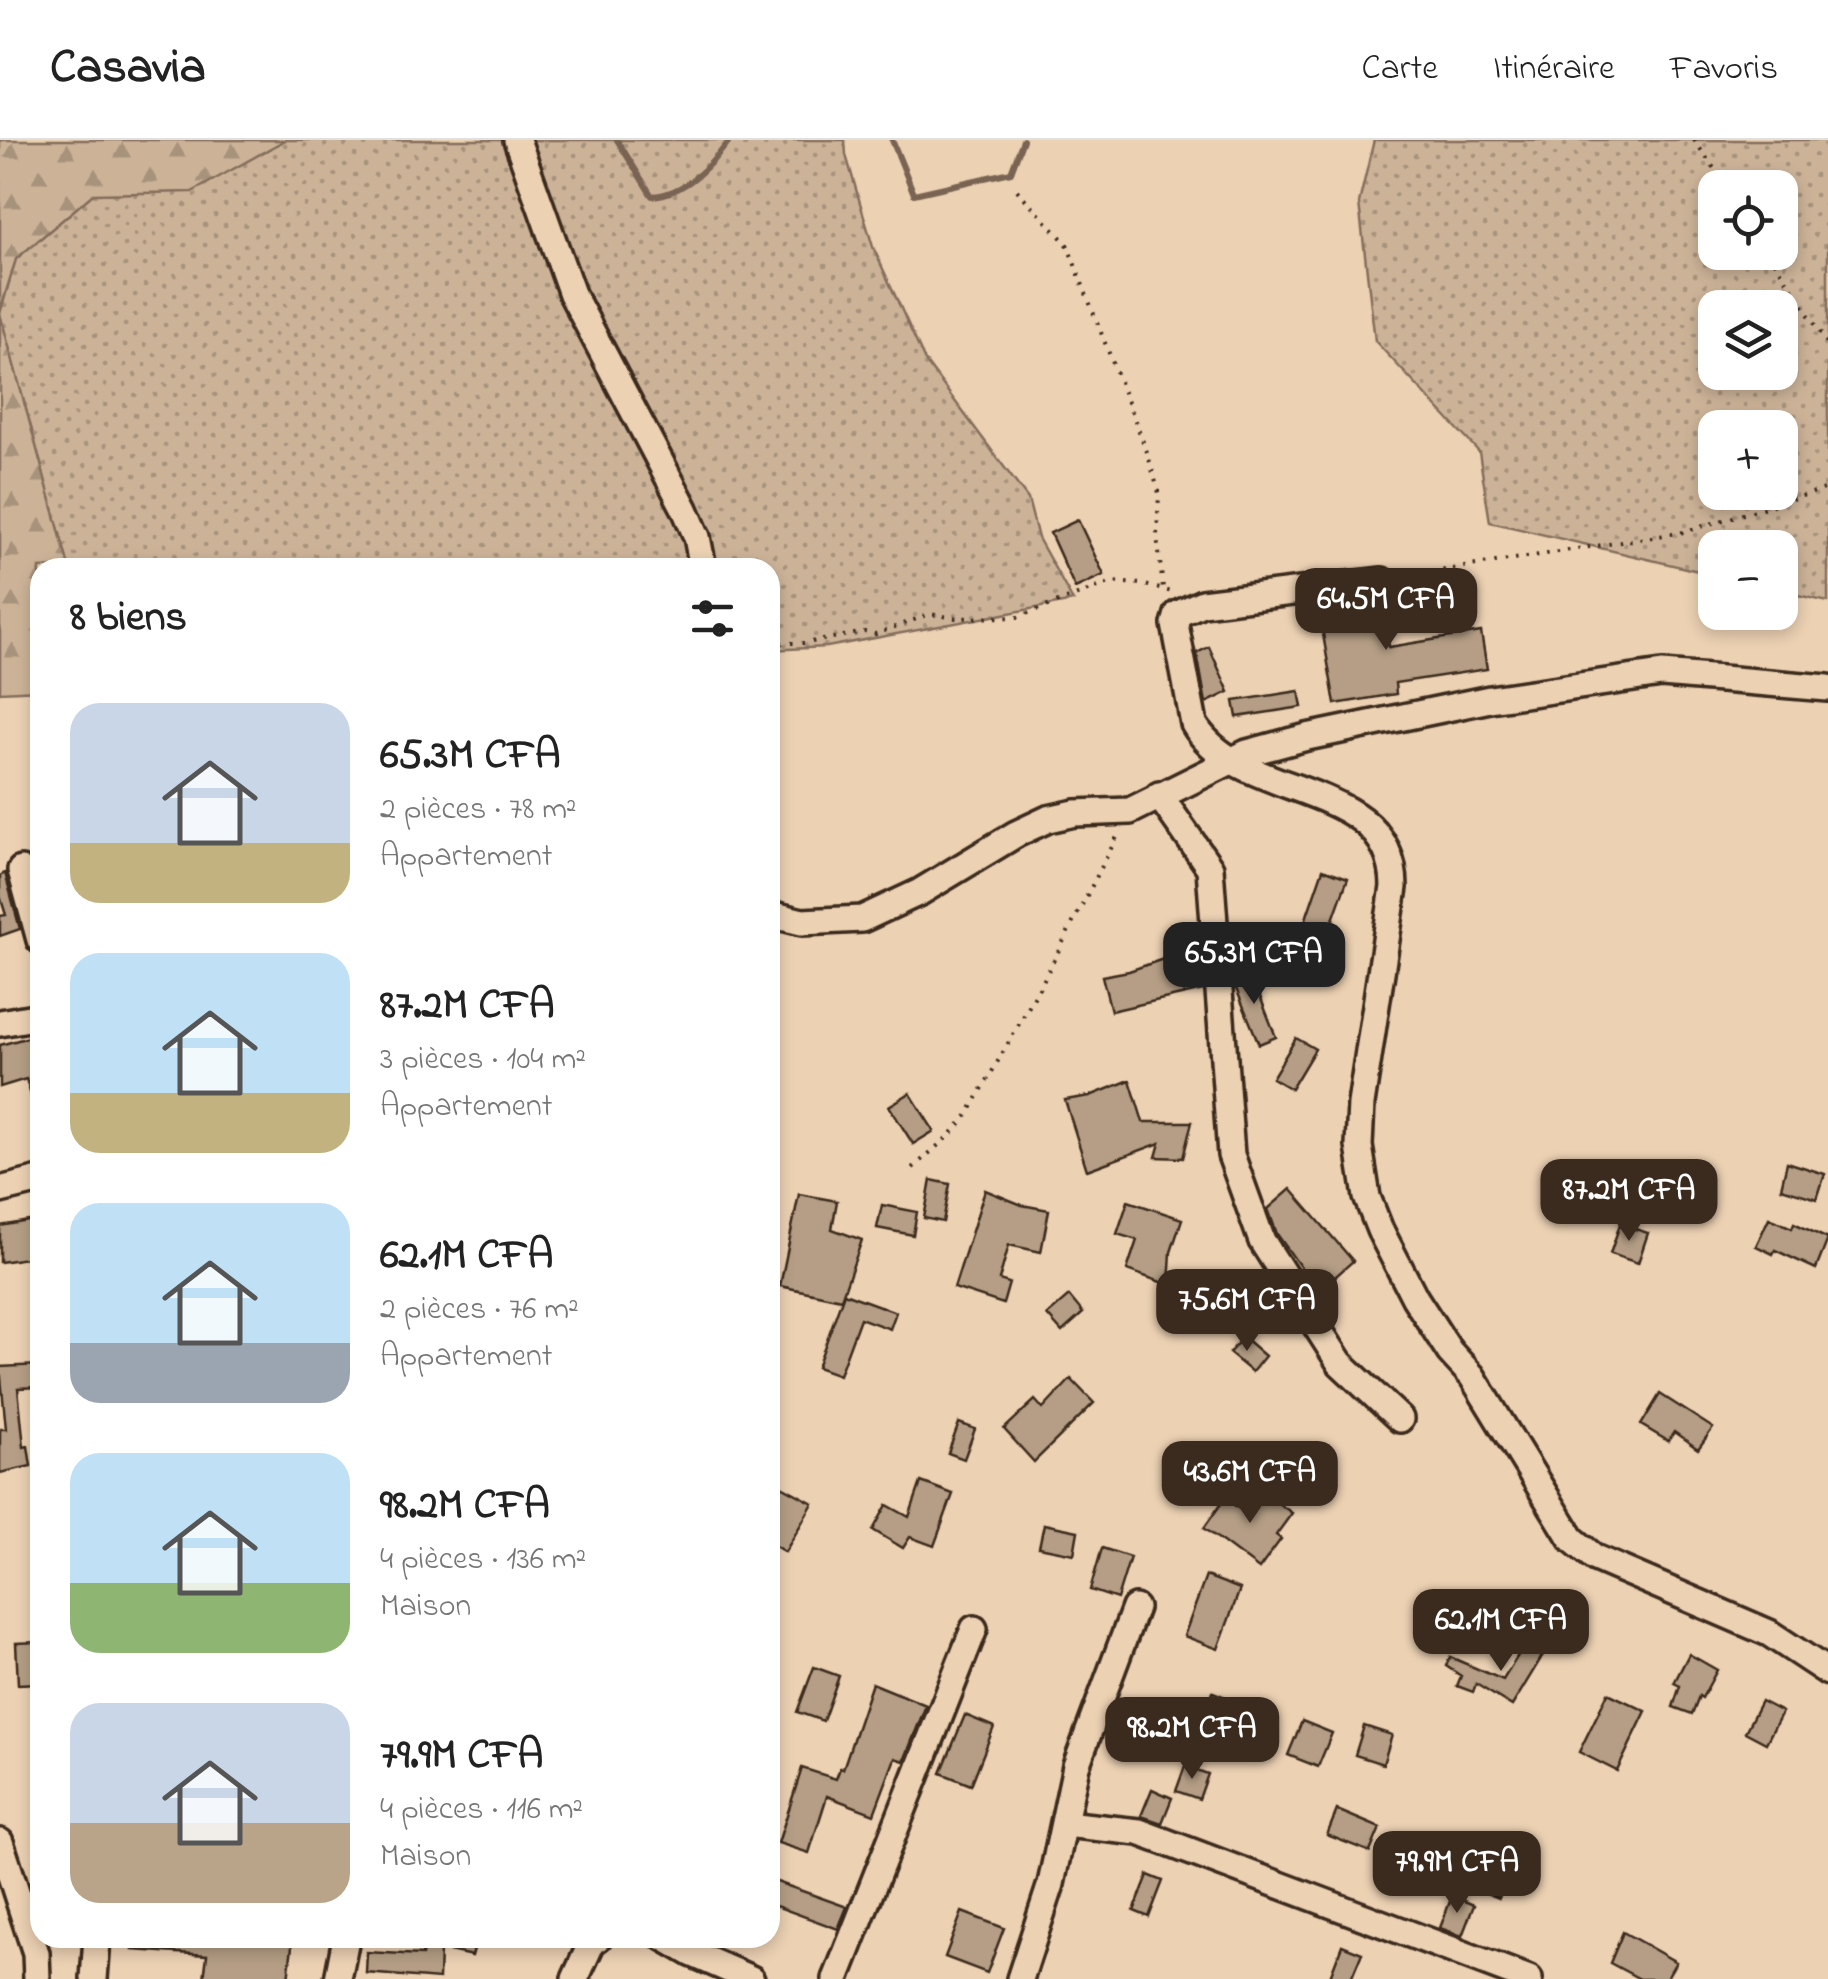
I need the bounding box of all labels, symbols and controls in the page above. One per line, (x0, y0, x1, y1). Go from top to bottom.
text: Casavia (50, 34, 206, 104)
text: Carte (1362, 44, 1438, 95)
text: Itinéraire (1493, 44, 1615, 95)
text: Favoris (1670, 44, 1778, 95)
map controls (1698, 170, 1798, 630)
button: locate (1698, 170, 1798, 270)
button: layers (1698, 290, 1798, 390)
button: + (1698, 410, 1798, 510)
button: − (1698, 530, 1798, 630)
pin: 64.5M CFA (1272, 568, 1500, 653)
text: 64.5M CFA (1317, 577, 1455, 624)
text: 8 biens (70, 588, 187, 649)
icon: filters (685, 591, 740, 646)
text: 65.3M CFA (380, 726, 561, 787)
icon: home (150, 743, 270, 863)
text: 2 pièces · 78 m² (380, 787, 577, 834)
text: Appartement (380, 834, 553, 881)
pin: 65.3M CFA (1140, 922, 1368, 1007)
text: 65.3M CFA (1185, 931, 1323, 978)
text: 87.2M CFA (380, 976, 555, 1037)
icon: home (150, 993, 270, 1113)
text: 3 pièces · 104 m² (380, 1037, 586, 1084)
text: Appartement (380, 1084, 553, 1131)
pin: 87.2M CFA (1515, 1159, 1743, 1244)
text: 87.2M CFA (1562, 1168, 1696, 1215)
text: 62.1M CFA (380, 1226, 553, 1287)
icon: home (150, 1243, 270, 1363)
pin: 75.6M CFA (1133, 1269, 1361, 1354)
text: 75.6M CFA (1178, 1278, 1316, 1325)
text: 2 pièces · 76 m² (380, 1287, 579, 1334)
text: Appartement (380, 1334, 553, 1381)
pin: 43.6M CFA (1136, 1441, 1364, 1526)
text: 43.6M CFA (1184, 1450, 1316, 1497)
text: 98.2M CFA (380, 1476, 550, 1537)
icon: home (150, 1493, 270, 1613)
text: 4 pièces · 136 m² (380, 1537, 586, 1584)
text: Maison (380, 1584, 471, 1631)
pin: 62.1M CFA (1387, 1589, 1615, 1674)
text: 62.1M CFA (1435, 1598, 1567, 1645)
pin: 98.2M CFA (1078, 1697, 1306, 1782)
text: 98.2M CFA (1127, 1706, 1257, 1753)
text: 79.9M CFA (380, 1726, 543, 1787)
icon: home (150, 1743, 270, 1863)
text: 4 pièces · 116 m² (380, 1787, 583, 1834)
pin: 79.9M CFA (1343, 1831, 1571, 1916)
text: Maison (380, 1834, 471, 1881)
text: 79.9M CFA (1395, 1840, 1519, 1887)

